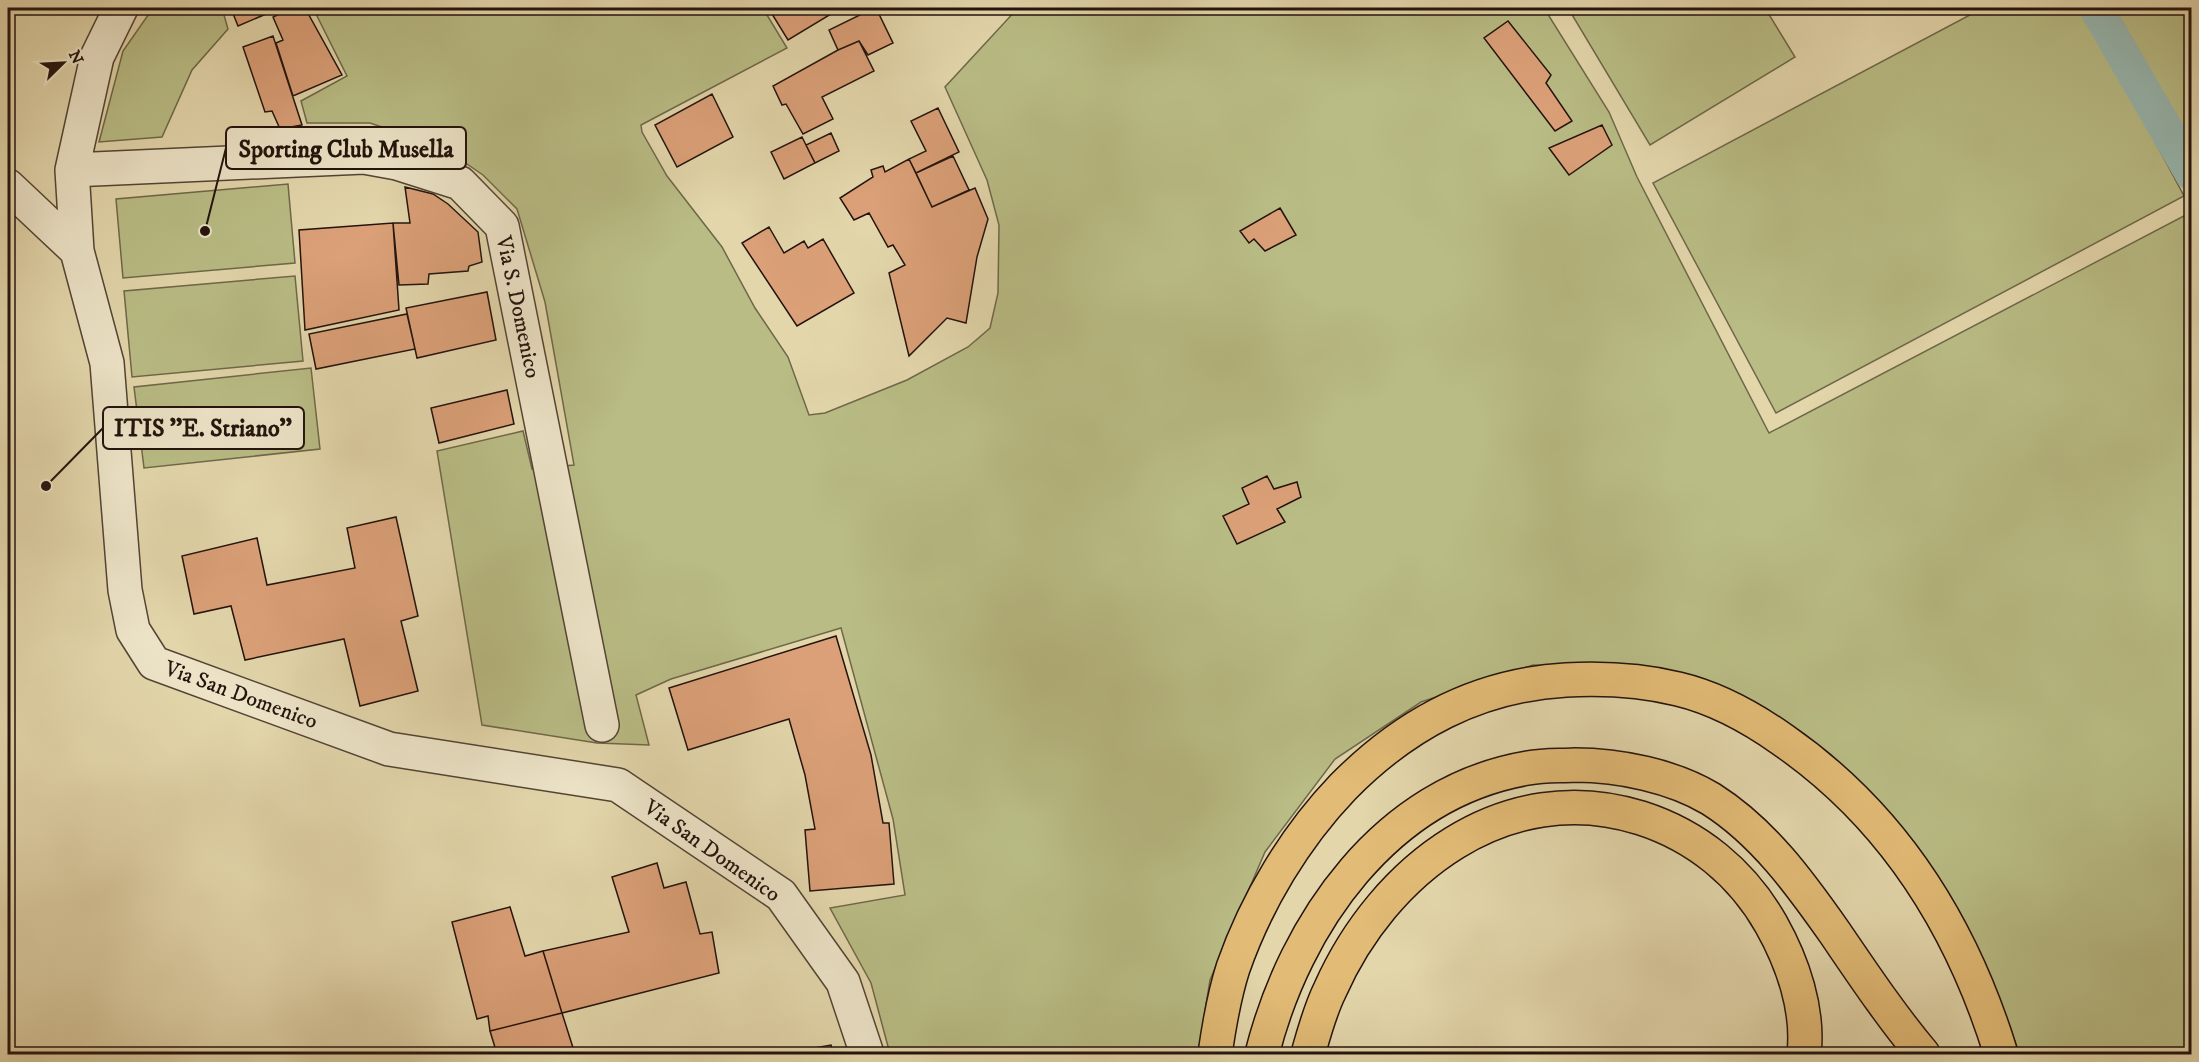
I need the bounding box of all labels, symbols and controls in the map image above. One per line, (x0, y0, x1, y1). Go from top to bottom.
north arrow (33, 33, 93, 93)
text: N (64, 47, 88, 67)
callout: Sporting Club Musella (226, 127, 466, 169)
text: Sporting Club Musella (238, 135, 454, 165)
street label: Via S. Domenico (490, 232, 546, 381)
callout: ITIS ''E. Striano'' (103, 407, 304, 449)
text: ITIS ''E. Striano'' (114, 414, 292, 444)
street label: Via San Domenico (160, 655, 321, 735)
street label: Via San Domenico (638, 793, 786, 908)

